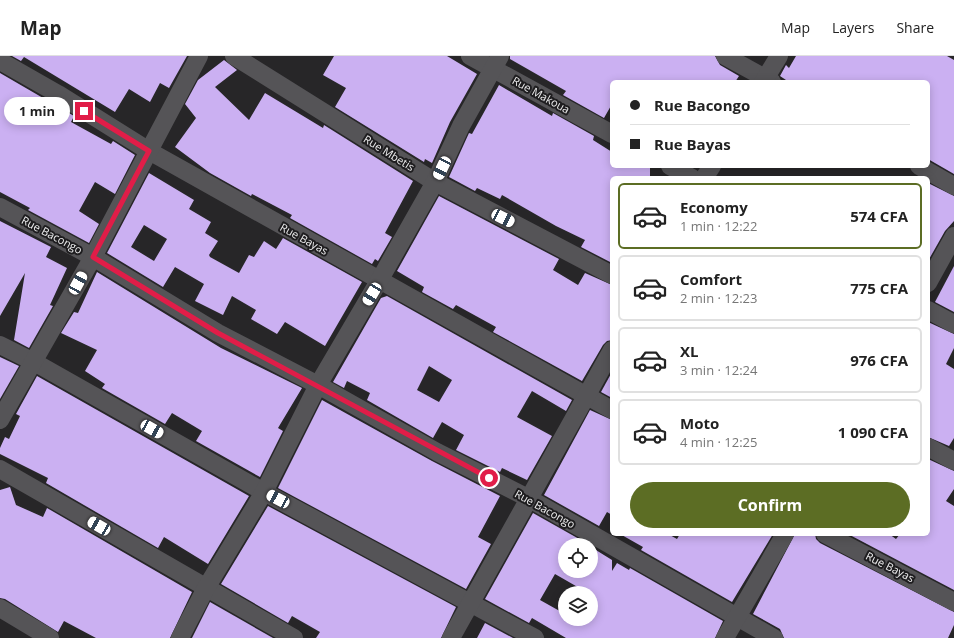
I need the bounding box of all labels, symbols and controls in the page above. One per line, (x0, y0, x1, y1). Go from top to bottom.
text: Map (20, 15, 61, 41)
text: Map (781, 18, 810, 37)
text: Layers (832, 18, 874, 37)
text: Share (896, 18, 934, 37)
street label: Rue Makoua (510, 73, 573, 117)
text: Rue Bacongo (654, 95, 750, 115)
callout: 1 min (4, 97, 70, 125)
text: 1 min (19, 102, 55, 120)
route end (75, 102, 93, 120)
street label: Rue Mbetis (361, 131, 418, 174)
text: Rue Bayas (654, 134, 731, 154)
car (431, 155, 453, 181)
text: Economy (680, 197, 748, 217)
icon: car (632, 198, 668, 234)
text: 574 CFA (850, 206, 908, 226)
car (490, 207, 516, 229)
street label: Rue Bacongo (19, 212, 86, 257)
text: 1 min · 12:22 (680, 217, 757, 235)
street label: Rue Bayas (278, 219, 331, 258)
text: Comfort (680, 269, 742, 289)
car (67, 270, 89, 296)
icon: car (632, 270, 668, 306)
text: 775 CFA (850, 278, 908, 298)
car (361, 281, 383, 307)
text: 2 min · 12:23 (680, 289, 757, 307)
text: XL (680, 341, 698, 361)
icon: car (632, 342, 668, 378)
text: 976 CFA (850, 350, 908, 370)
text: 3 min · 12:24 (680, 361, 757, 379)
text: Moto (680, 413, 719, 433)
icon: car (632, 414, 668, 450)
car (139, 418, 165, 440)
text: 1 090 CFA (838, 422, 908, 442)
text: 4 min · 12:25 (680, 433, 757, 451)
route start (480, 469, 498, 487)
button: Confirm (630, 482, 910, 528)
street label: Rue Bacongo (512, 486, 579, 532)
car (265, 488, 291, 510)
car (86, 515, 112, 537)
map controls (558, 538, 598, 626)
button: locate (558, 538, 598, 578)
street label: Rue Bayas (863, 548, 917, 585)
button: layers (558, 586, 598, 626)

